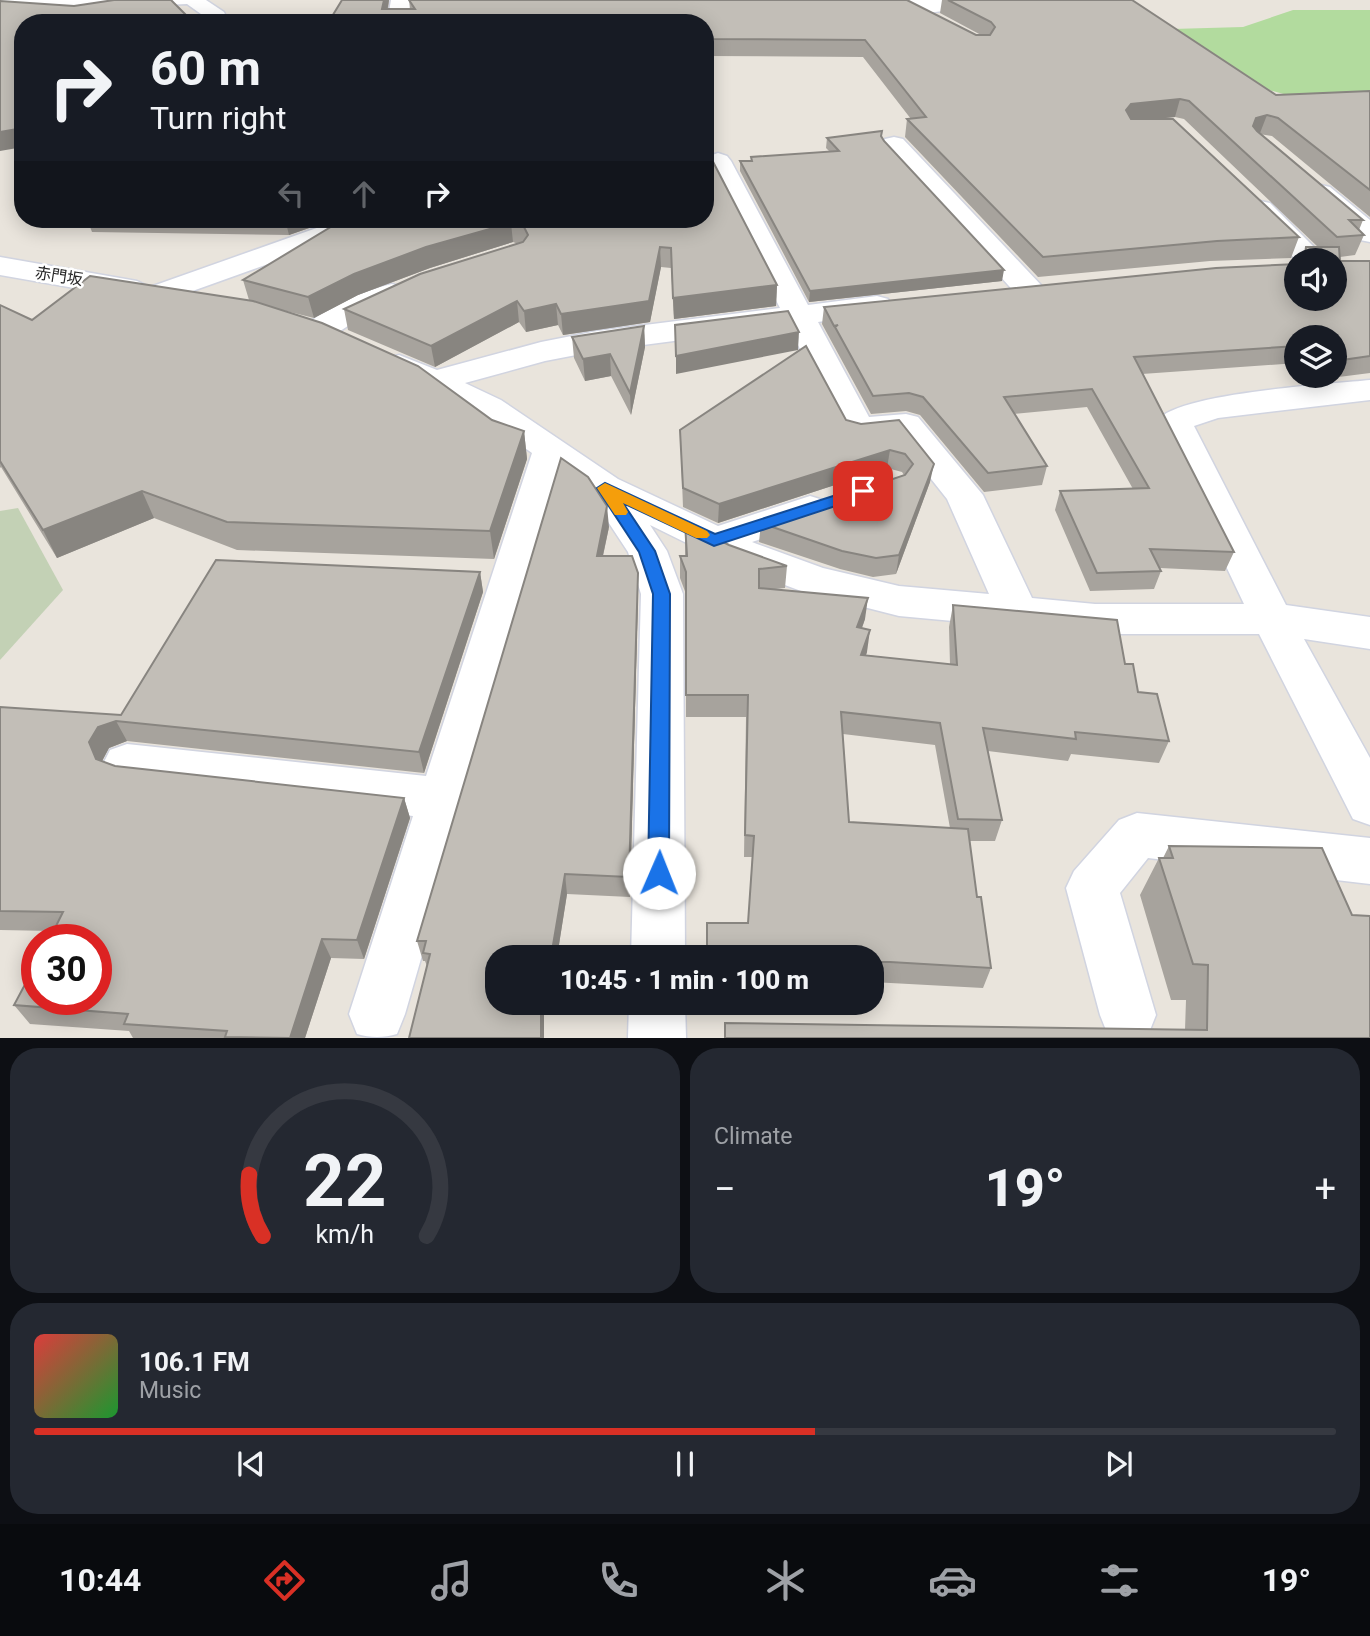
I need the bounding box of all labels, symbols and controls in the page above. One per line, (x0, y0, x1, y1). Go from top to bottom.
text: 60 m (150, 40, 261, 97)
icon: right (35, 42, 126, 133)
text: Turn right (150, 99, 286, 137)
icon: left (272, 175, 310, 213)
icon: ahead (345, 175, 383, 213)
icon: right (418, 175, 456, 213)
map controls (1284, 248, 1347, 388)
button: sound (1284, 248, 1347, 311)
street label: 赤門坂 (34, 263, 84, 289)
button: layers (1284, 325, 1347, 388)
pin (833, 461, 893, 521)
icon: arrive (844, 472, 882, 510)
position arrow (622, 836, 696, 910)
speed limit sign: 30 (21, 924, 112, 1015)
text: 10:45 · 1 min · 100 m (560, 965, 809, 995)
text: Climate (714, 1123, 793, 1150)
text: 22 (303, 1139, 387, 1225)
text: 19° (985, 1158, 1065, 1219)
text: − (714, 1167, 736, 1211)
text: + (1314, 1167, 1336, 1211)
text: km/h (316, 1220, 374, 1249)
text: 106.1 FM (139, 1347, 250, 1377)
text: Music (139, 1377, 201, 1404)
icon: previous (232, 1445, 270, 1483)
icon: pause (666, 1445, 704, 1483)
icon: next (1100, 1445, 1138, 1483)
icon: directions (260, 1556, 309, 1605)
icon: music (427, 1556, 476, 1605)
icon: phone (594, 1556, 643, 1605)
icon: climate (761, 1556, 810, 1605)
icon: car (928, 1556, 977, 1605)
icon: filters (1095, 1556, 1144, 1605)
text: 10:44 (59, 1561, 141, 1599)
text: 19° (1262, 1561, 1311, 1599)

